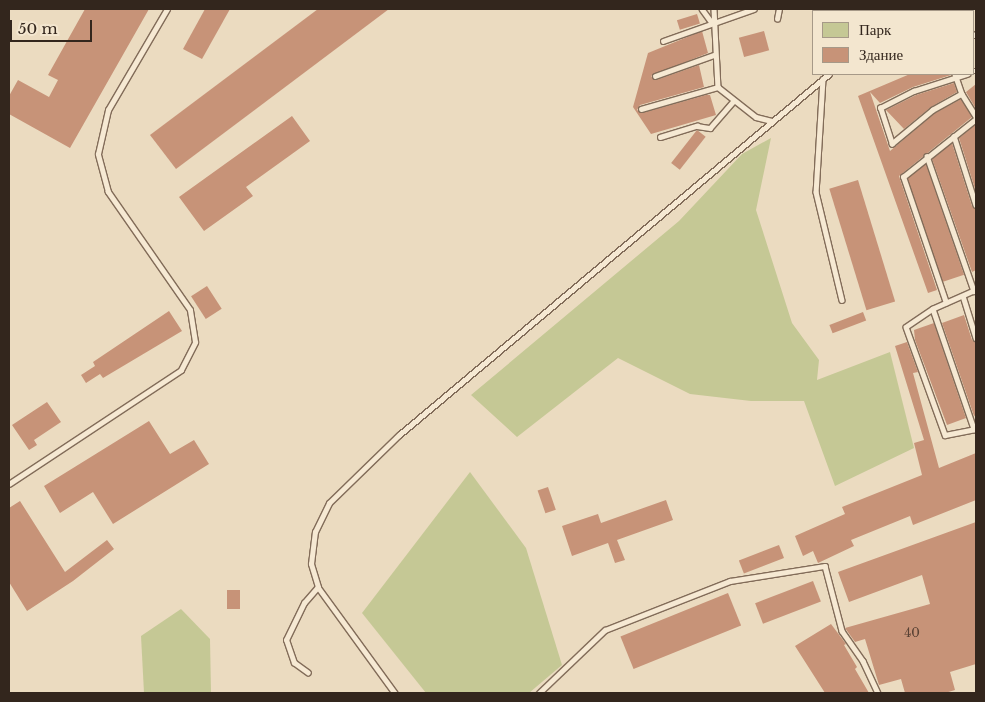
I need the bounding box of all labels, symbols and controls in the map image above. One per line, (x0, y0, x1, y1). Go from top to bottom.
scale bar (12, 10, 95, 42)
legend (812, 10, 975, 75)
text: 50 m (18, 19, 58, 38)
text: Парк (859, 20, 891, 39)
text: Здание (859, 45, 903, 64)
house number: 40 (904, 626, 920, 640)

